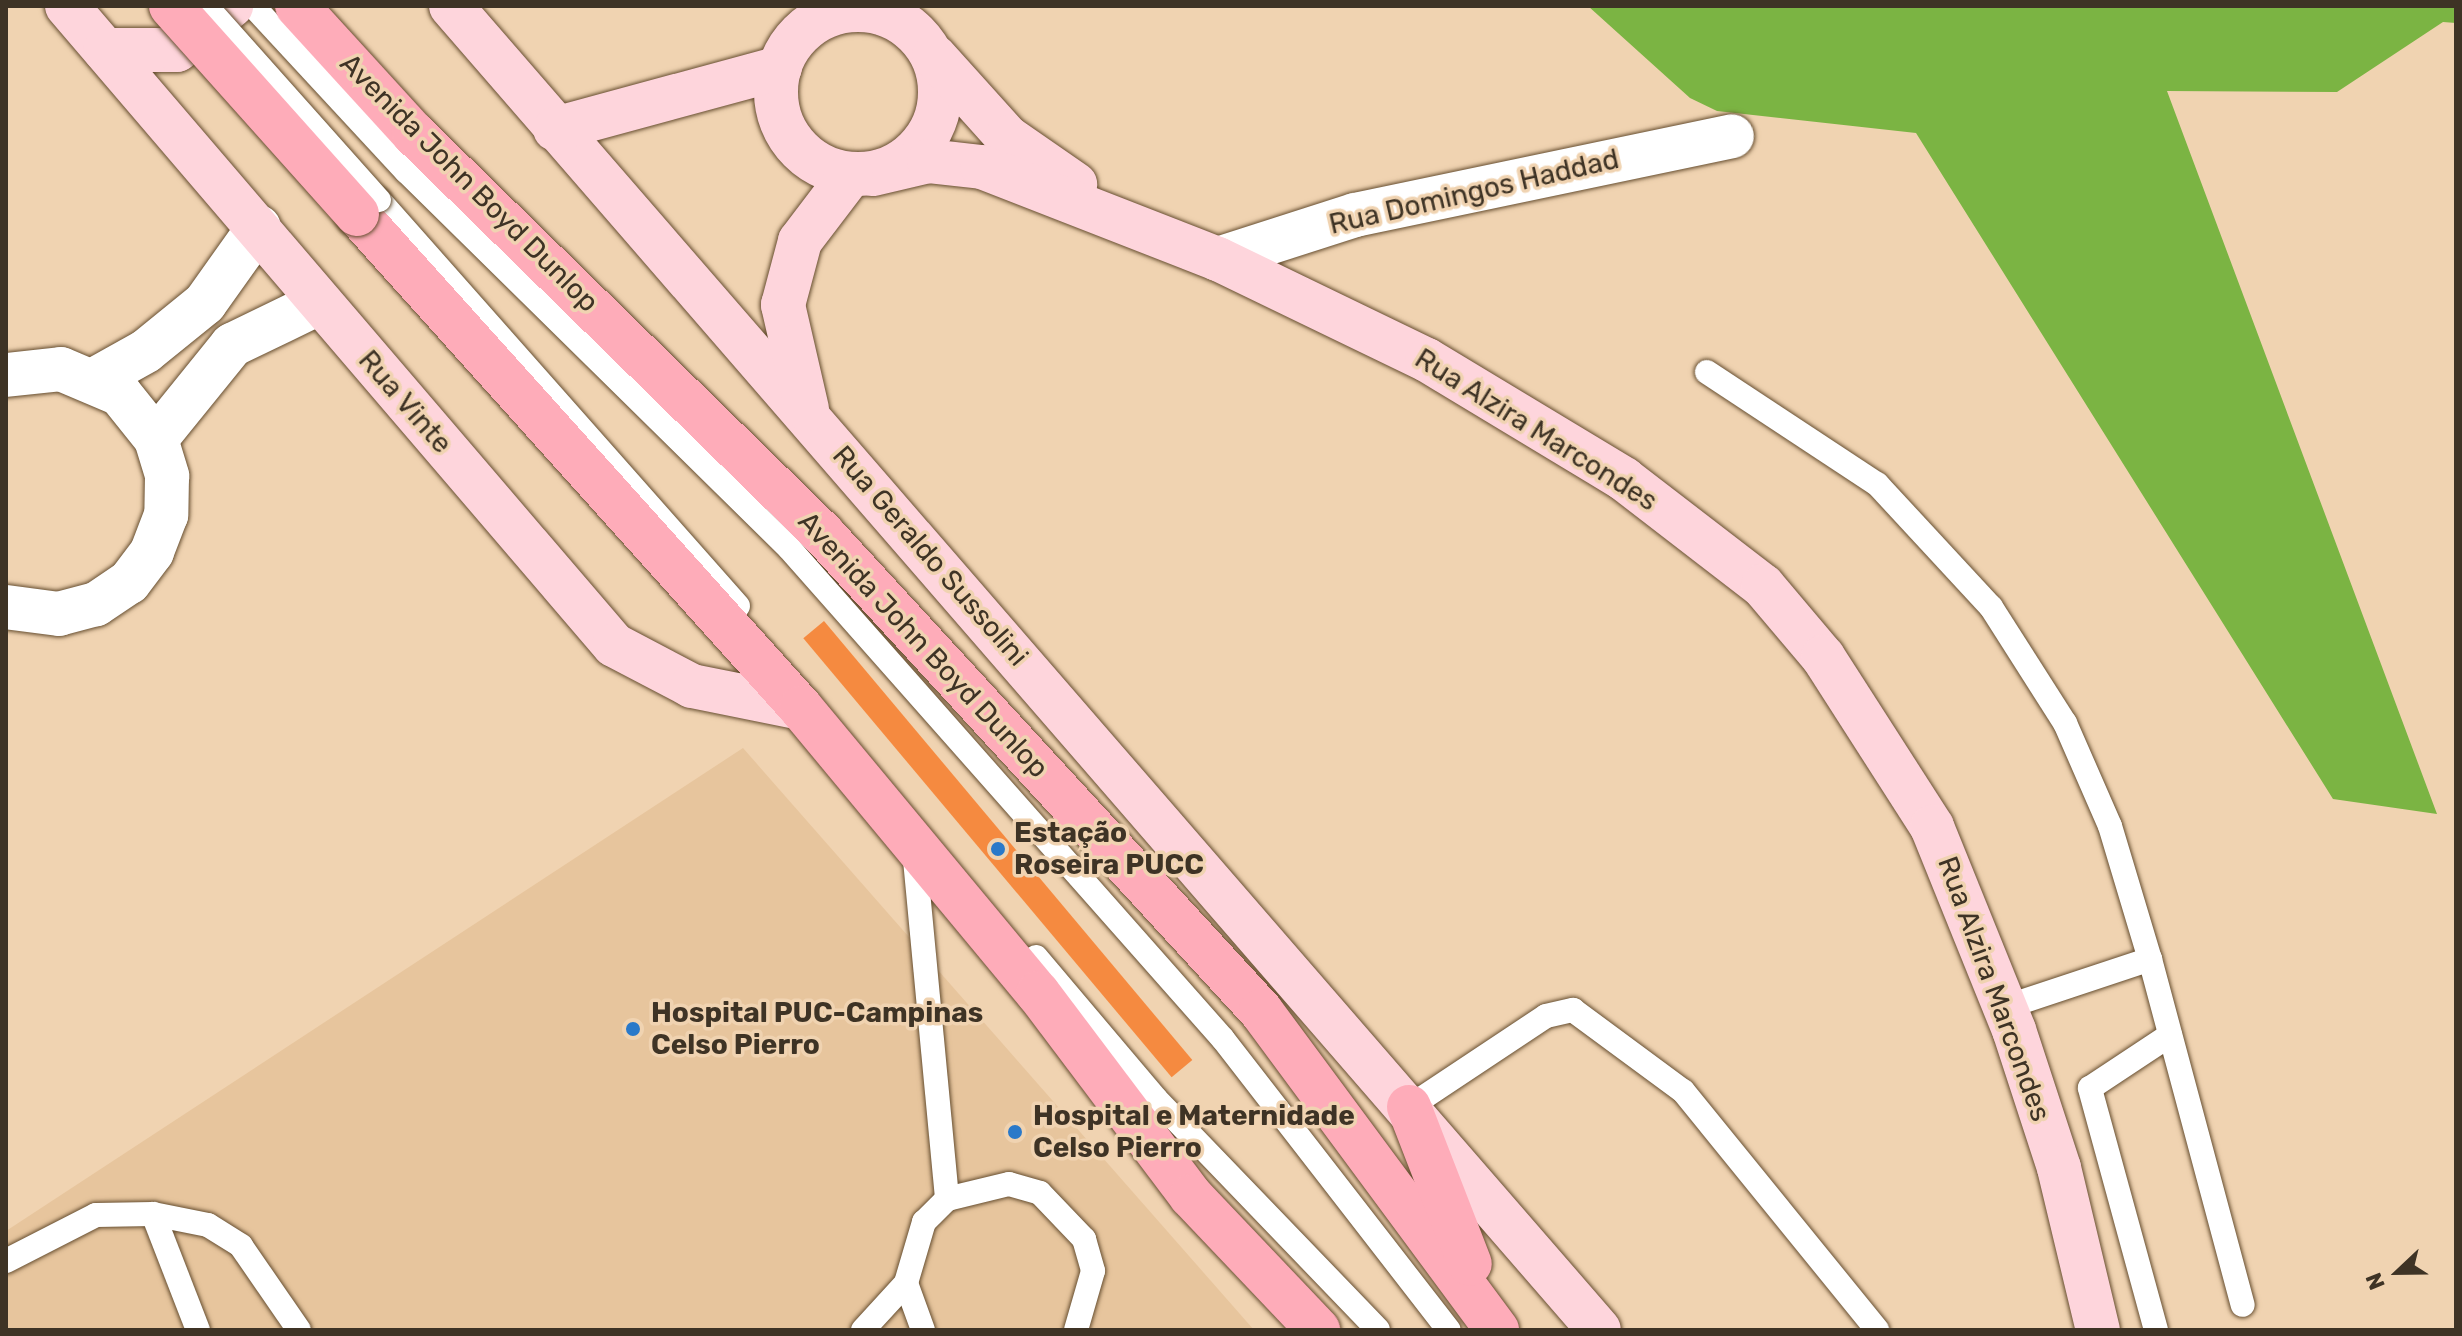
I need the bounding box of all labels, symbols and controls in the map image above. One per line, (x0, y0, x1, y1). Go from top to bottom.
street label: Avenida John Boyd Dunlop (333, 47, 605, 319)
street label: Rua Domingos Haddad (1326, 142, 1622, 242)
street label: Rua Alzira Marcondes (1408, 342, 1664, 518)
street label: Rua Vinte (351, 343, 459, 461)
street label: Rua Geraldo Sussolini (825, 439, 1035, 673)
street label: Avenida John Boyd Dunlop (791, 505, 1055, 785)
place label: Estação Roseira PUCC (1014, 816, 1204, 882)
marker: Estação Roseira PUCC (989, 840, 1007, 858)
street label: Rua Alzira Marcondes (1930, 852, 2058, 1126)
place label: Hospital PUC-Campinas Celso Pierro (651, 996, 983, 1062)
marker: Hospital PUC-Campinas Celso Pierro (622, 1018, 644, 1040)
place label: Hospital e Maternidade Celso Pierro (1033, 1099, 1355, 1165)
marker: Hospital e Maternidade Celso Pierro (1004, 1121, 1026, 1143)
north arrow (2358, 1232, 2438, 1312)
text: N (2360, 1269, 2391, 1294)

